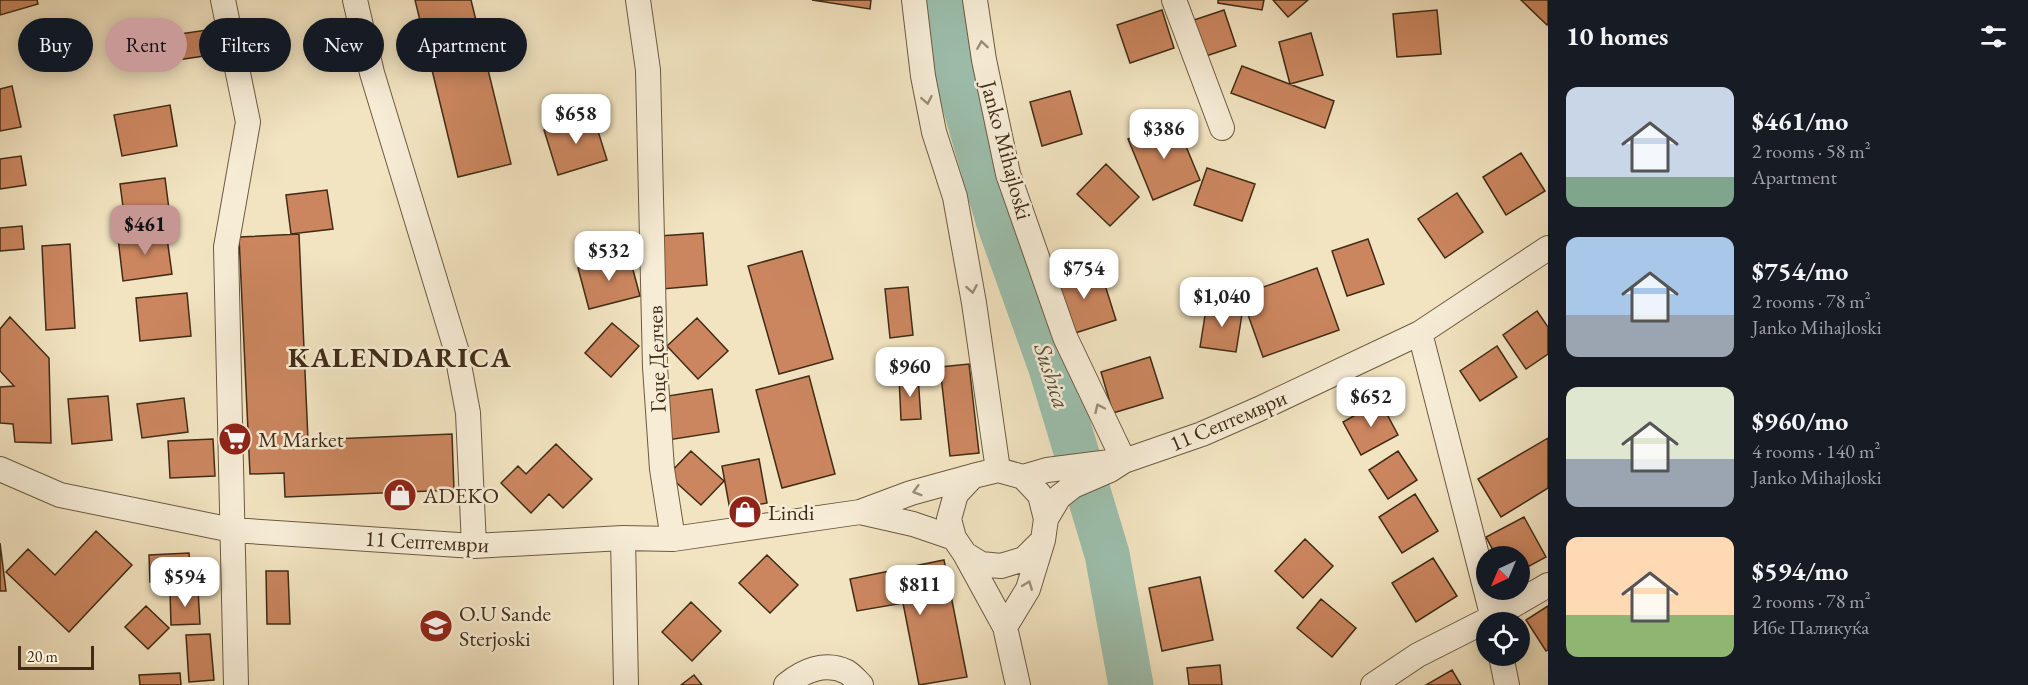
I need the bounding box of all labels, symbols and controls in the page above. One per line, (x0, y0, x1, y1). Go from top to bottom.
chip: Buy (18, 18, 93, 72)
chip: Rent (105, 18, 187, 72)
chip: Filters (199, 18, 291, 72)
chip: New (303, 18, 384, 72)
chip: Apartment (396, 18, 527, 72)
text: 10 homes (1566, 19, 1668, 53)
icon: filters (1977, 20, 2010, 53)
one-way arrow (976, 40, 988, 49)
street label: Janko Mihajloski (974, 76, 1039, 223)
pin: $658 (540, 94, 612, 145)
one-way arrow (920, 94, 933, 104)
text: $658 (556, 100, 596, 126)
text: $461/mo (1752, 104, 1848, 138)
pin: $386 (1128, 109, 1200, 160)
icon: home (1614, 111, 1686, 183)
text: $386 (1144, 115, 1184, 141)
text: 2 rooms · 58 m² (1752, 138, 1871, 164)
text: Apartment (1752, 164, 1837, 190)
pin: $461 (109, 205, 181, 256)
text: $461 (125, 211, 165, 237)
pin: $532 (573, 231, 645, 282)
text: $532 (589, 237, 629, 263)
pin: $754 (1048, 249, 1120, 300)
text: $754/mo (1752, 254, 1848, 288)
text: $754 (1064, 255, 1104, 281)
icon: home (1614, 261, 1686, 333)
pin: $1,040 (1173, 277, 1271, 328)
text: $1,040 (1194, 283, 1250, 309)
one-way arrow (965, 284, 977, 294)
text: 2 rooms · 78 m² (1752, 288, 1871, 314)
street label: Гоце Делчев (640, 305, 673, 413)
text: Janko Mihajloski (1752, 314, 1882, 340)
water label: Sushica (1027, 338, 1078, 413)
district label: KALENDARICA (288, 339, 512, 375)
pin: $960 (874, 347, 946, 398)
text: $960 (890, 353, 930, 379)
pin: $652 (1335, 377, 1407, 428)
street label: 11 Септември (1165, 383, 1292, 458)
text: $652 (1351, 383, 1391, 409)
one-way arrow (1095, 404, 1107, 415)
text: $960/mo (1752, 404, 1848, 438)
icon: home (1614, 411, 1686, 483)
supermarket icon: M Market (217, 421, 253, 457)
place label: M Market (258, 425, 344, 454)
text: 4 rooms · 140 m² (1752, 438, 1880, 464)
text: Janko Mihajloski (1752, 464, 1882, 490)
shop icon: ADEKO (382, 477, 418, 513)
place label: ADEKO (422, 481, 499, 510)
one-way arrow (912, 484, 923, 496)
shop icon: Lindi (727, 494, 763, 530)
place label: Lindi (768, 498, 814, 527)
street label: 11 Септември (364, 524, 490, 559)
north arrow (1476, 546, 1530, 600)
map controls (1476, 546, 1530, 666)
text: $594/mo (1752, 554, 1848, 588)
pin: $594 (149, 557, 221, 608)
icon: home (1614, 561, 1686, 633)
text: $594 (165, 563, 205, 589)
pin: $811 (884, 565, 956, 616)
text: $811 (900, 571, 940, 597)
one-way arrow (1021, 581, 1033, 592)
text: 2 rooms · 78 m² (1752, 588, 1871, 614)
place label: O.U Sande Sterjoski (459, 599, 552, 653)
school or university icon: O.U Sande Sterjoski (418, 608, 454, 644)
button: locate (1476, 612, 1530, 666)
text: Ибе Паликуќа (1752, 614, 1869, 640)
scale bar (18, 643, 94, 670)
text: 20 m (27, 646, 58, 667)

